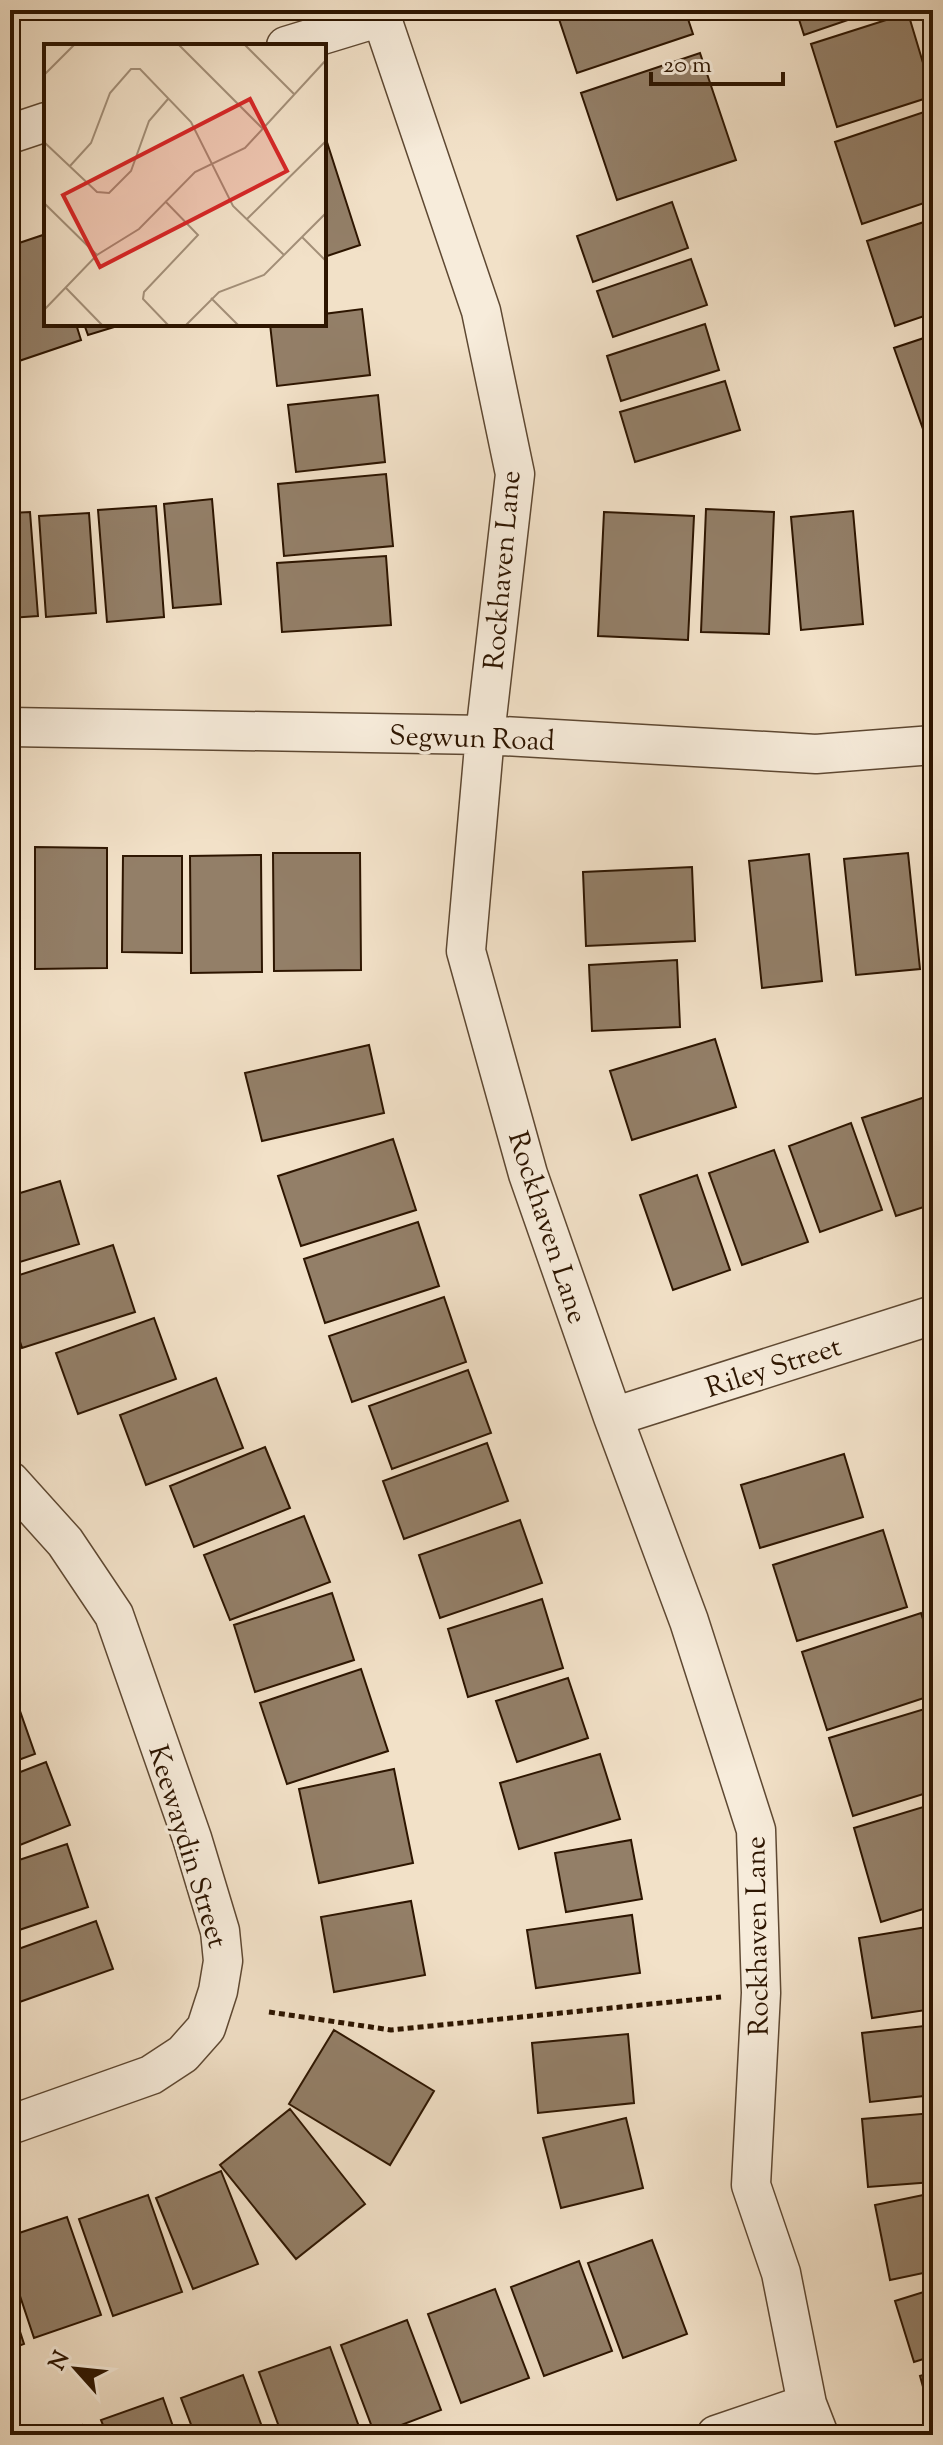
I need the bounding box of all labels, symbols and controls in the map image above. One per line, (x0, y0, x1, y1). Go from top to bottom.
scale bar (651, 36, 783, 86)
inset map (44, 44, 326, 326)
text: 20 m (663, 49, 712, 83)
street label: Rockhaven Lane (475, 469, 533, 672)
street label: Segwun Road (388, 717, 556, 763)
street label: Rockhaven Lane (496, 1127, 596, 1329)
street label: Riley Street (701, 1328, 847, 1410)
street label: Keewaydin Street (136, 1741, 236, 1954)
street label: Rockhaven Lane (737, 1836, 781, 2036)
north arrow (36, 2329, 116, 2409)
text: N (43, 2346, 79, 2376)

